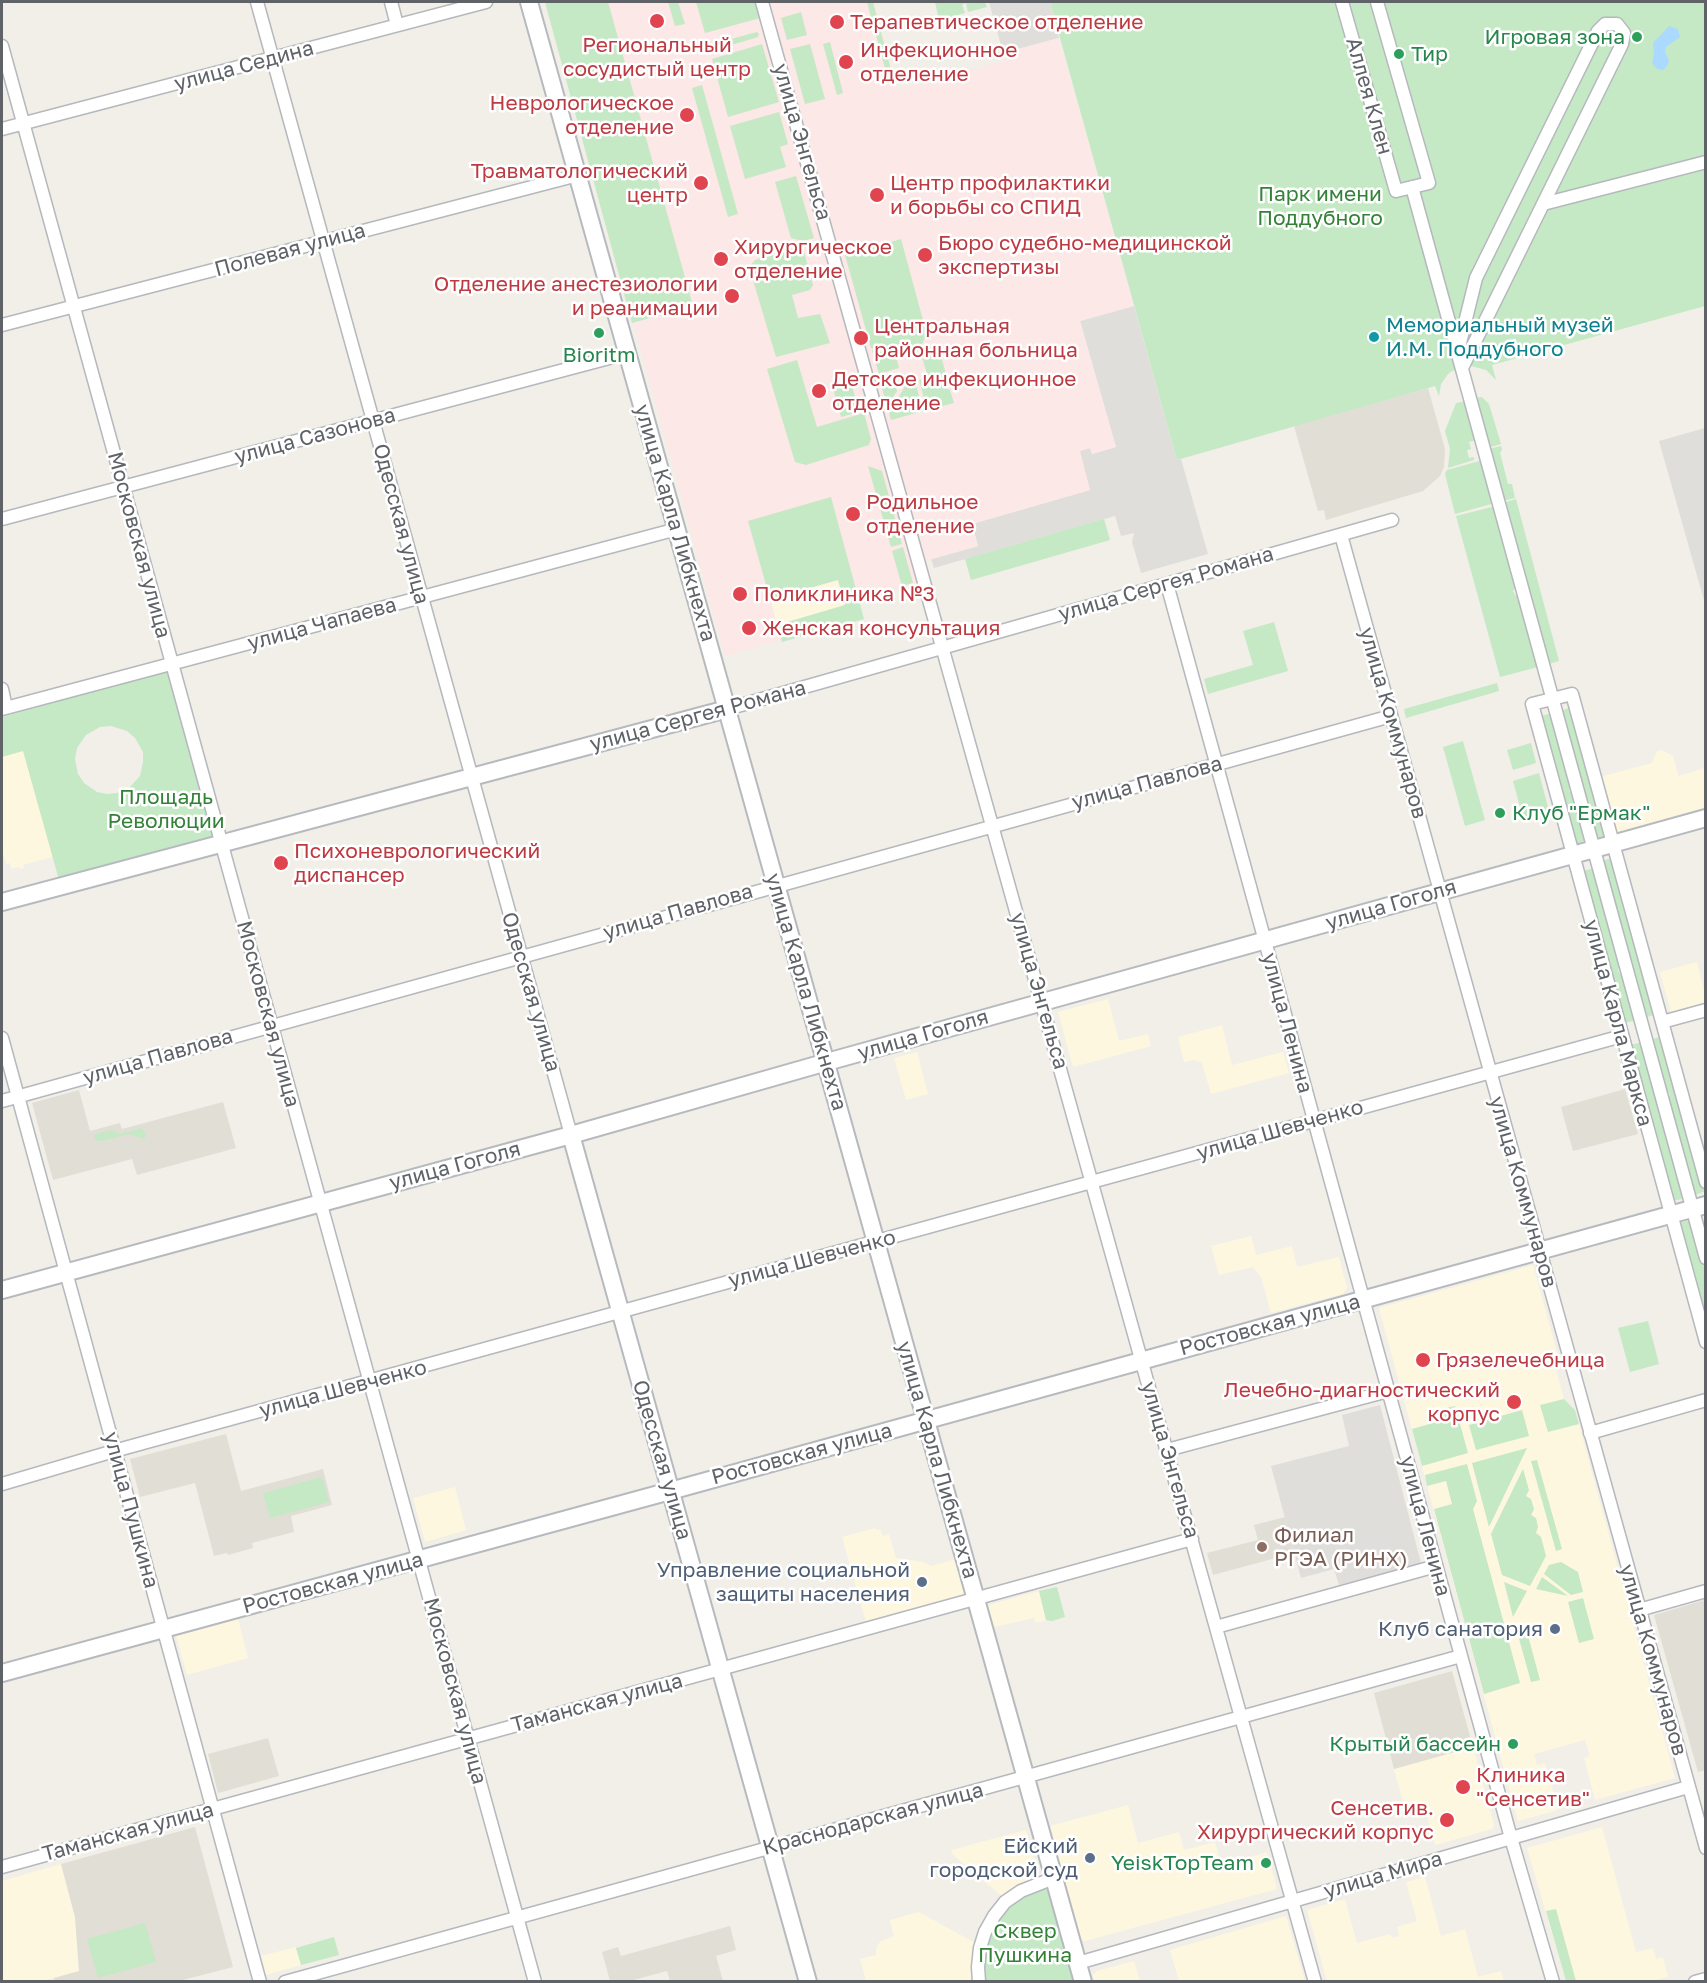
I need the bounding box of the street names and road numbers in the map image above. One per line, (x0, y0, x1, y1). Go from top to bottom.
street label: Аллея Клен (1340, 34, 1398, 158)
street label: улица Седина (172, 35, 316, 97)
street label: улица Энгельса (768, 61, 836, 223)
street label: Полевая улица (212, 218, 368, 282)
street label: улица Сазонова (232, 402, 398, 470)
street label: улица Карла Либкнехта (629, 402, 721, 644)
street label: Одесская улица (367, 441, 435, 607)
street label: Московская улица (102, 449, 176, 641)
street label: улица Сергея Романа (1055, 541, 1277, 627)
street label: улица Чапаева (245, 592, 399, 656)
street label: улица Коммунаров (1354, 624, 1432, 822)
street label: улица Сергея Романа (587, 675, 809, 757)
street label: улица Павлова (1069, 751, 1225, 815)
street label: улица Карла Либкнехта (760, 871, 852, 1113)
street label: улица Гоголя (1323, 874, 1459, 936)
street label: улица Павлова (600, 879, 756, 945)
street label: Одесская улица (496, 909, 566, 1075)
street label: улица Энгельса (1005, 910, 1073, 1072)
street label: улица Карла Маркса (1578, 917, 1658, 1129)
street label: Московская улица (231, 918, 305, 1110)
street label: улица Ленина (1256, 950, 1318, 1096)
street label: улица Гоголя (855, 1004, 991, 1066)
street label: улица Павлова (80, 1024, 236, 1090)
street label: улица Коммунаров (1484, 1093, 1562, 1291)
street label: улица Шевченко (1194, 1094, 1366, 1166)
street label: улица Гоголя (387, 1136, 523, 1196)
street label: улица Шевченко (726, 1225, 898, 1293)
street label: Ростовская улица (1177, 1289, 1363, 1361)
street label: улица Карла Либкнехта (891, 1339, 983, 1581)
street label: улица Шевченко (257, 1355, 429, 1423)
street label: Одесская улица (627, 1377, 697, 1543)
street label: улица Энгельса (1136, 1379, 1204, 1541)
street label: Ростовская улица (709, 1418, 895, 1490)
street label: улица Пушкина (98, 1429, 164, 1591)
street label: улица Ленина (1394, 1453, 1456, 1599)
street label: Ростовская улица (240, 1547, 426, 1619)
street label: улица Коммунаров (1614, 1561, 1692, 1759)
street label: Московская улица (418, 1595, 492, 1787)
street label: Таманская улица (508, 1668, 686, 1738)
street label: Краснодарская улица (760, 1777, 986, 1861)
street label: Таманская улица (39, 1797, 217, 1867)
street label: улица Мира (1321, 1846, 1445, 1904)

